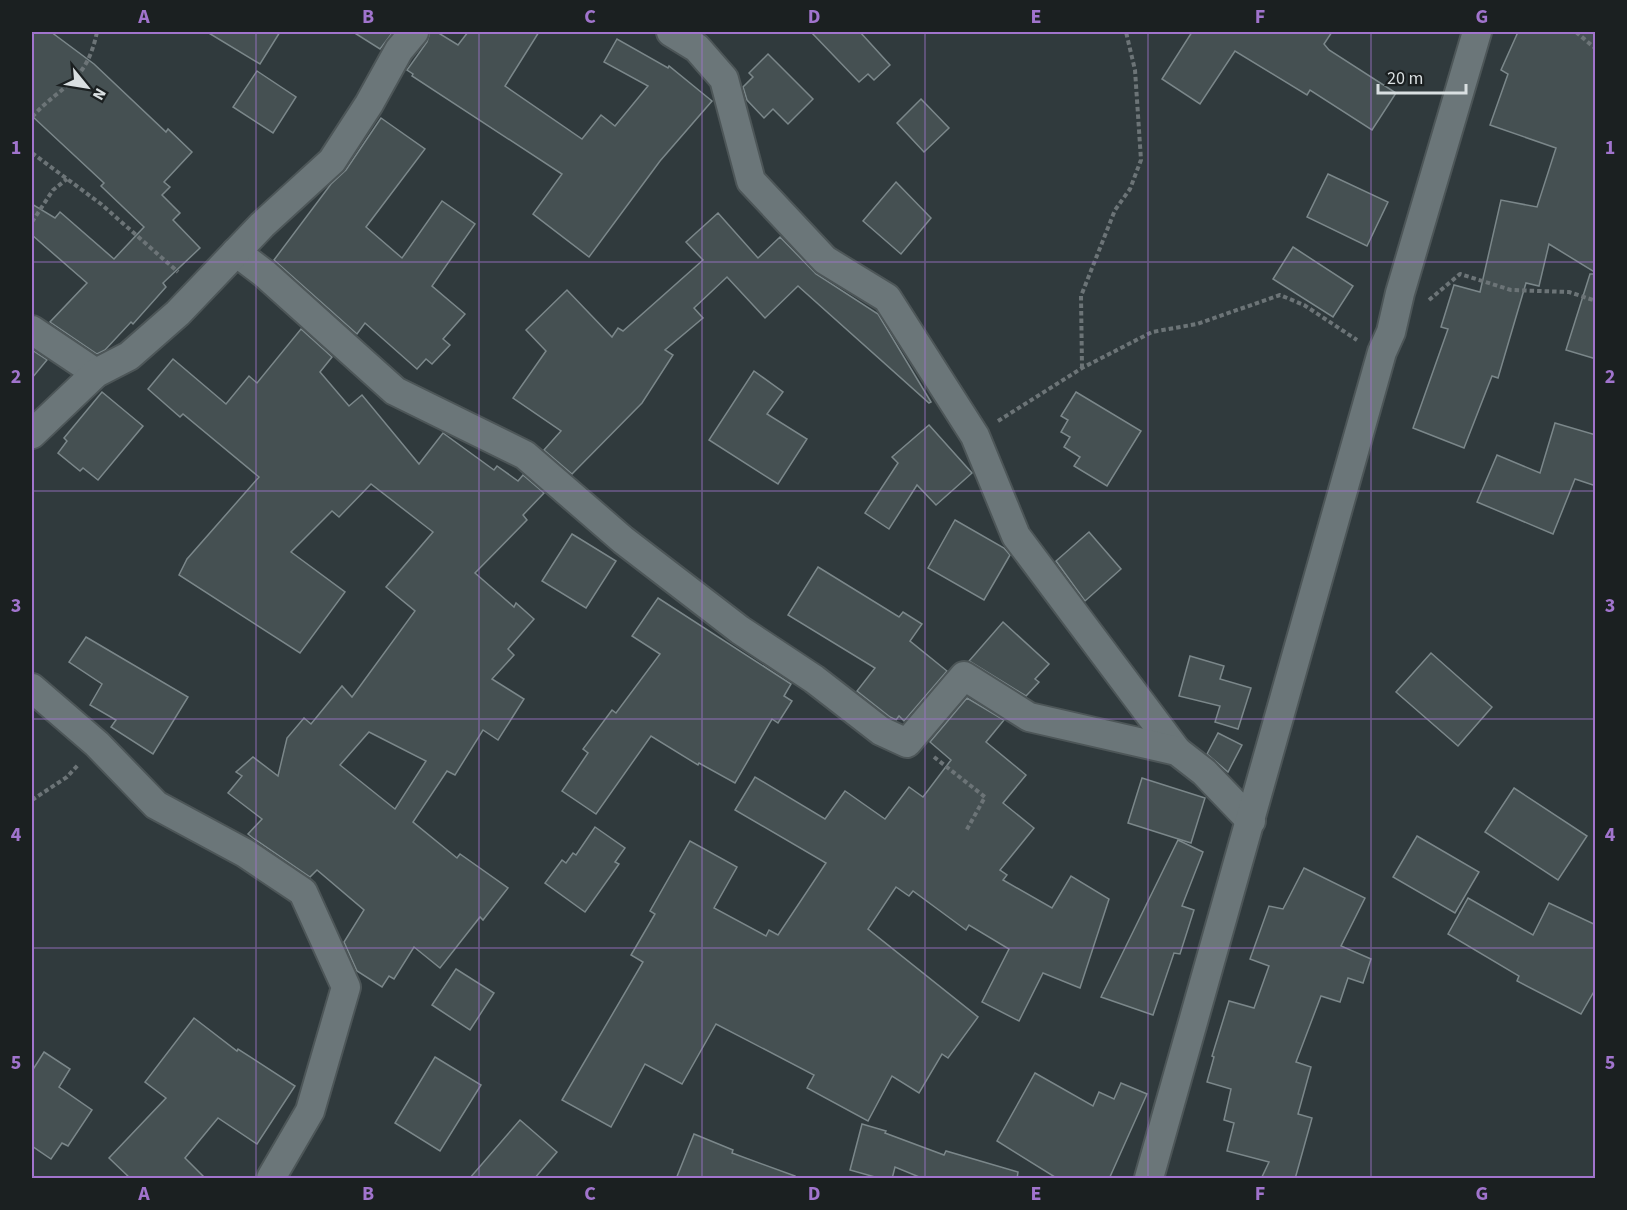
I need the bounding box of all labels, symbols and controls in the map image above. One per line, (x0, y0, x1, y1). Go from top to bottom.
text: A (137, 3, 150, 31)
text: B (362, 3, 374, 31)
text: C (584, 3, 596, 31)
text: D (808, 3, 820, 31)
text: E (1031, 3, 1041, 31)
text: F (1255, 3, 1265, 31)
text: G (1476, 3, 1488, 31)
north arrow (57, 57, 117, 117)
scale bar (1378, 57, 1466, 95)
text: 20 m (1387, 66, 1423, 91)
text: N (87, 84, 111, 104)
text: 1 (11, 134, 21, 162)
text: 1 (1605, 134, 1615, 162)
text: 2 (11, 363, 21, 391)
text: 2 (1605, 363, 1615, 391)
text: 3 (11, 592, 21, 620)
text: 3 (1605, 592, 1615, 620)
text: 4 (11, 821, 22, 849)
text: 4 (1605, 821, 1616, 849)
text: 5 (11, 1049, 21, 1077)
text: 5 (1605, 1049, 1615, 1077)
text: A (137, 1180, 150, 1208)
text: B (362, 1180, 374, 1208)
text: C (584, 1180, 596, 1208)
text: D (808, 1180, 820, 1208)
text: E (1031, 1180, 1041, 1208)
text: F (1255, 1180, 1265, 1208)
text: G (1476, 1180, 1488, 1208)

